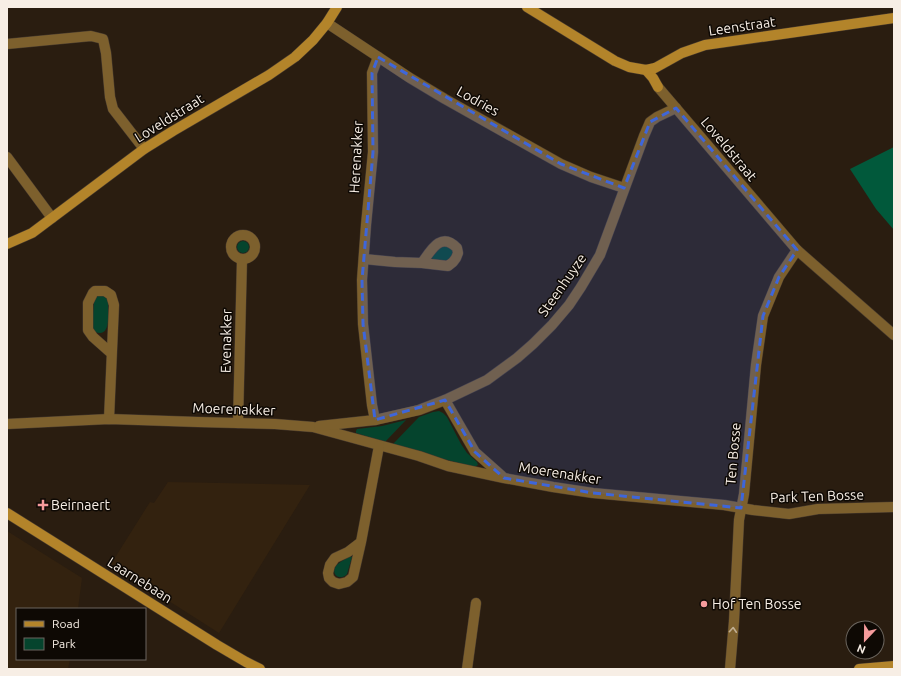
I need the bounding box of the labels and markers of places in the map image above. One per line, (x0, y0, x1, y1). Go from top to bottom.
place label: Beirnaert (51, 497, 111, 513)
marker: Beirnaert (38, 500, 48, 510)
place label: Hof Ten Bosse (712, 596, 802, 612)
marker: Hof Ten Bosse (699, 599, 709, 609)

